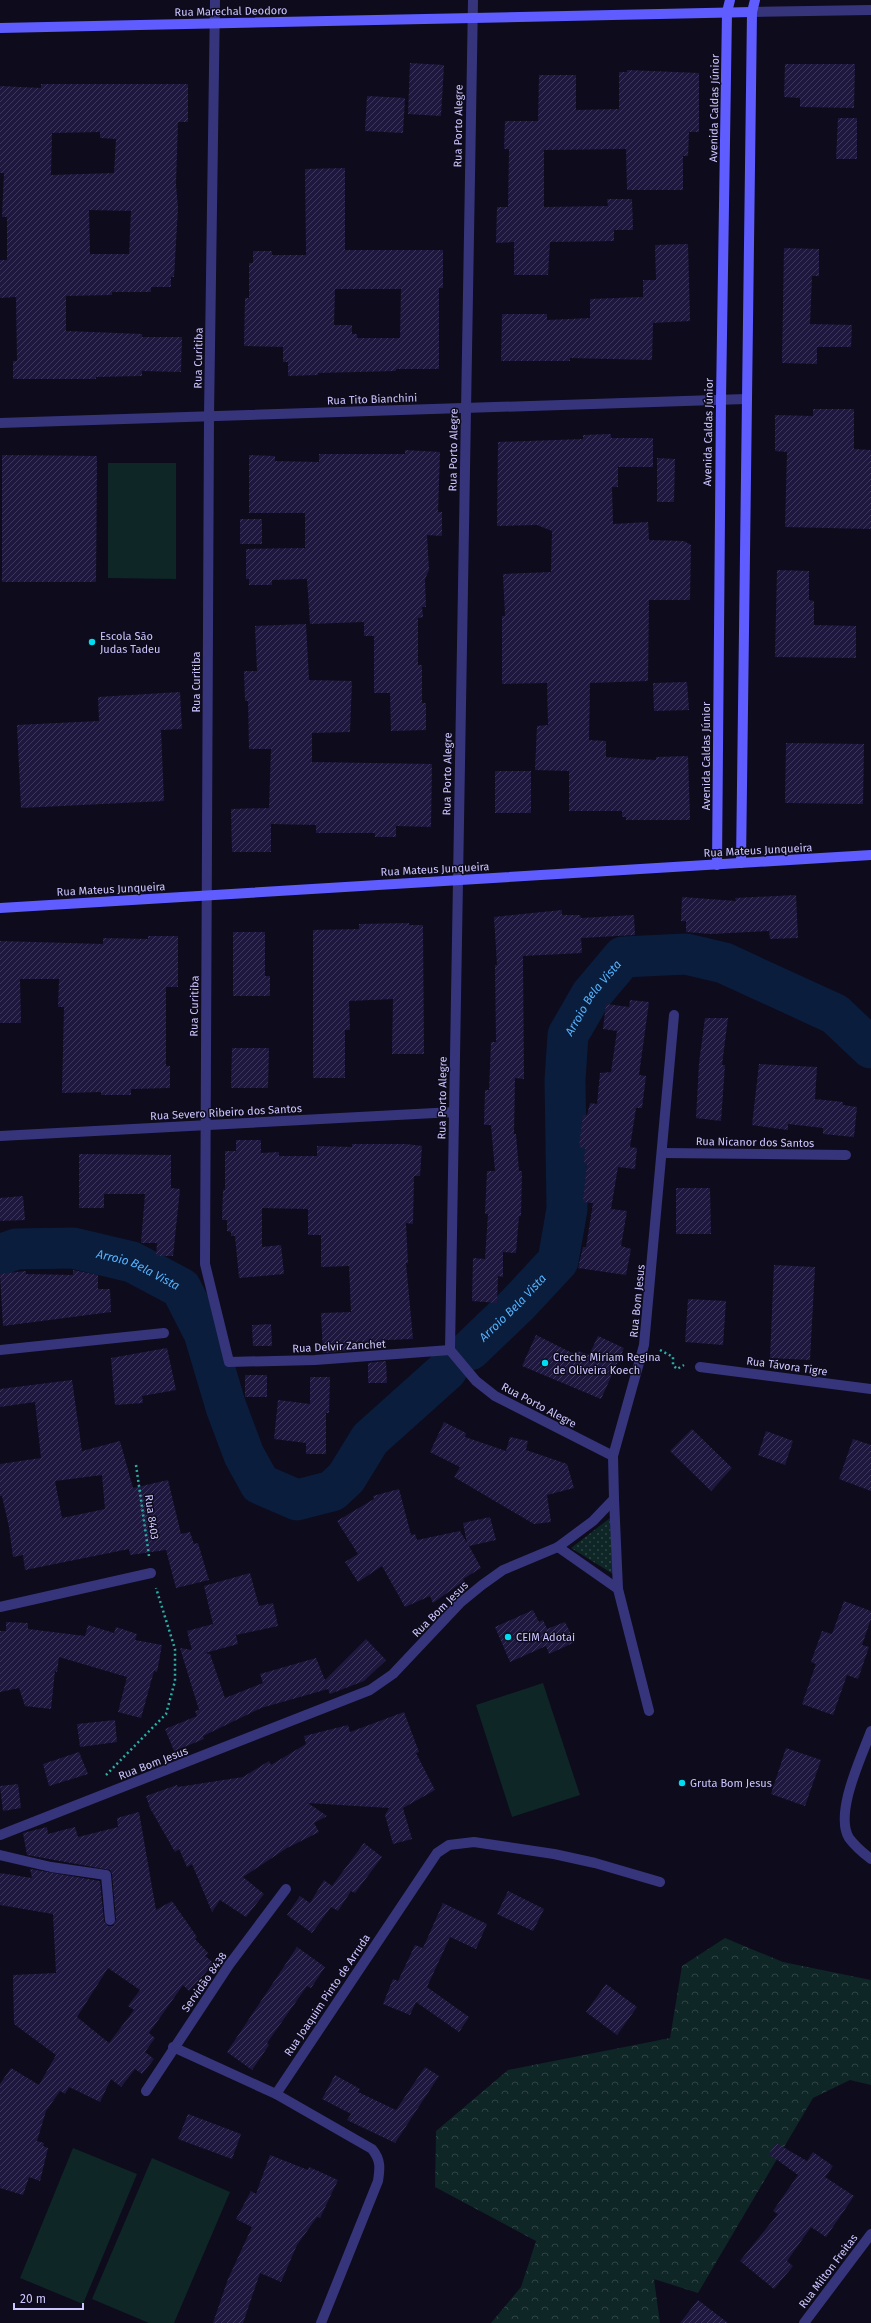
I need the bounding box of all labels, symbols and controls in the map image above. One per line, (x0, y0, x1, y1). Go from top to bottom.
street label: Rua Marechal Deodoro (174, 4, 288, 19)
street label: Avenida Caldas Júnior (707, 53, 722, 162)
street label: Rua Porto Alegre (451, 84, 466, 168)
street label: Rua Curitiba (191, 327, 206, 389)
street label: Avenida Caldas Júnior (701, 377, 716, 486)
street label: Rua Tito Bianchini (327, 391, 417, 408)
street label: Rua Porto Alegre (446, 408, 461, 492)
place label: Escola São Judas Tadeu (100, 630, 160, 656)
marker: Escola São Judas Tadeu (87, 637, 97, 647)
street label: Rua Curitiba (190, 651, 203, 713)
street label: Avenida Caldas Júnior (700, 701, 713, 810)
street label: Rua Porto Alegre (440, 732, 455, 816)
street label: Rua Mateus Junqueira (703, 841, 813, 860)
street label: Rua Mateus Junqueira (380, 860, 490, 879)
street label: Rua Mateus Junqueira (56, 880, 166, 899)
water label: Arroio Bela Vista (562, 957, 624, 1039)
street label: Rua Curitiba (187, 975, 202, 1037)
street label: Rua Porto Alegre (435, 1056, 450, 1140)
street label: Rua Severo Ribeiro dos Santos (150, 1102, 302, 1123)
street label: Rua Nicanor dos Santos (696, 1135, 814, 1150)
water label: Arroio Bela Vista (94, 1247, 182, 1293)
street label: Rua Bom Jesus (627, 1264, 648, 1338)
water label: Arroio Bela Vista (476, 1271, 549, 1345)
street label: Rua Delvir Zanchet (292, 1338, 386, 1355)
place label: Creche Miriam Regina de Oliveira Koech (553, 1351, 661, 1377)
street label: Rua Távora Tigre (745, 1354, 828, 1379)
marker: Creche Miriam Regina de Oliveira Koech (540, 1358, 550, 1368)
street label: Rua Porto Alegre (499, 1380, 578, 1431)
street label: Rua 8403 (142, 1494, 161, 1540)
street label: Rua Bom Jesus (410, 1579, 471, 1640)
place label: CEIM Adotai (516, 1631, 575, 1644)
marker: CEIM Adotai (503, 1632, 513, 1642)
street label: Rua Bom Jesus (117, 1744, 190, 1783)
place label: Gruta Bom Jesus (690, 1777, 772, 1790)
marker: Gruta Bom Jesus (677, 1778, 687, 1788)
street label: Rua Joaquim Pinto de Arruda (282, 1932, 373, 2059)
street label: Servidão 8438 (179, 1950, 230, 2015)
street label: Rua Milton Freitas (796, 2232, 860, 2311)
scale bar (14, 2285, 83, 2311)
text: 20 m (20, 2292, 46, 2306)

